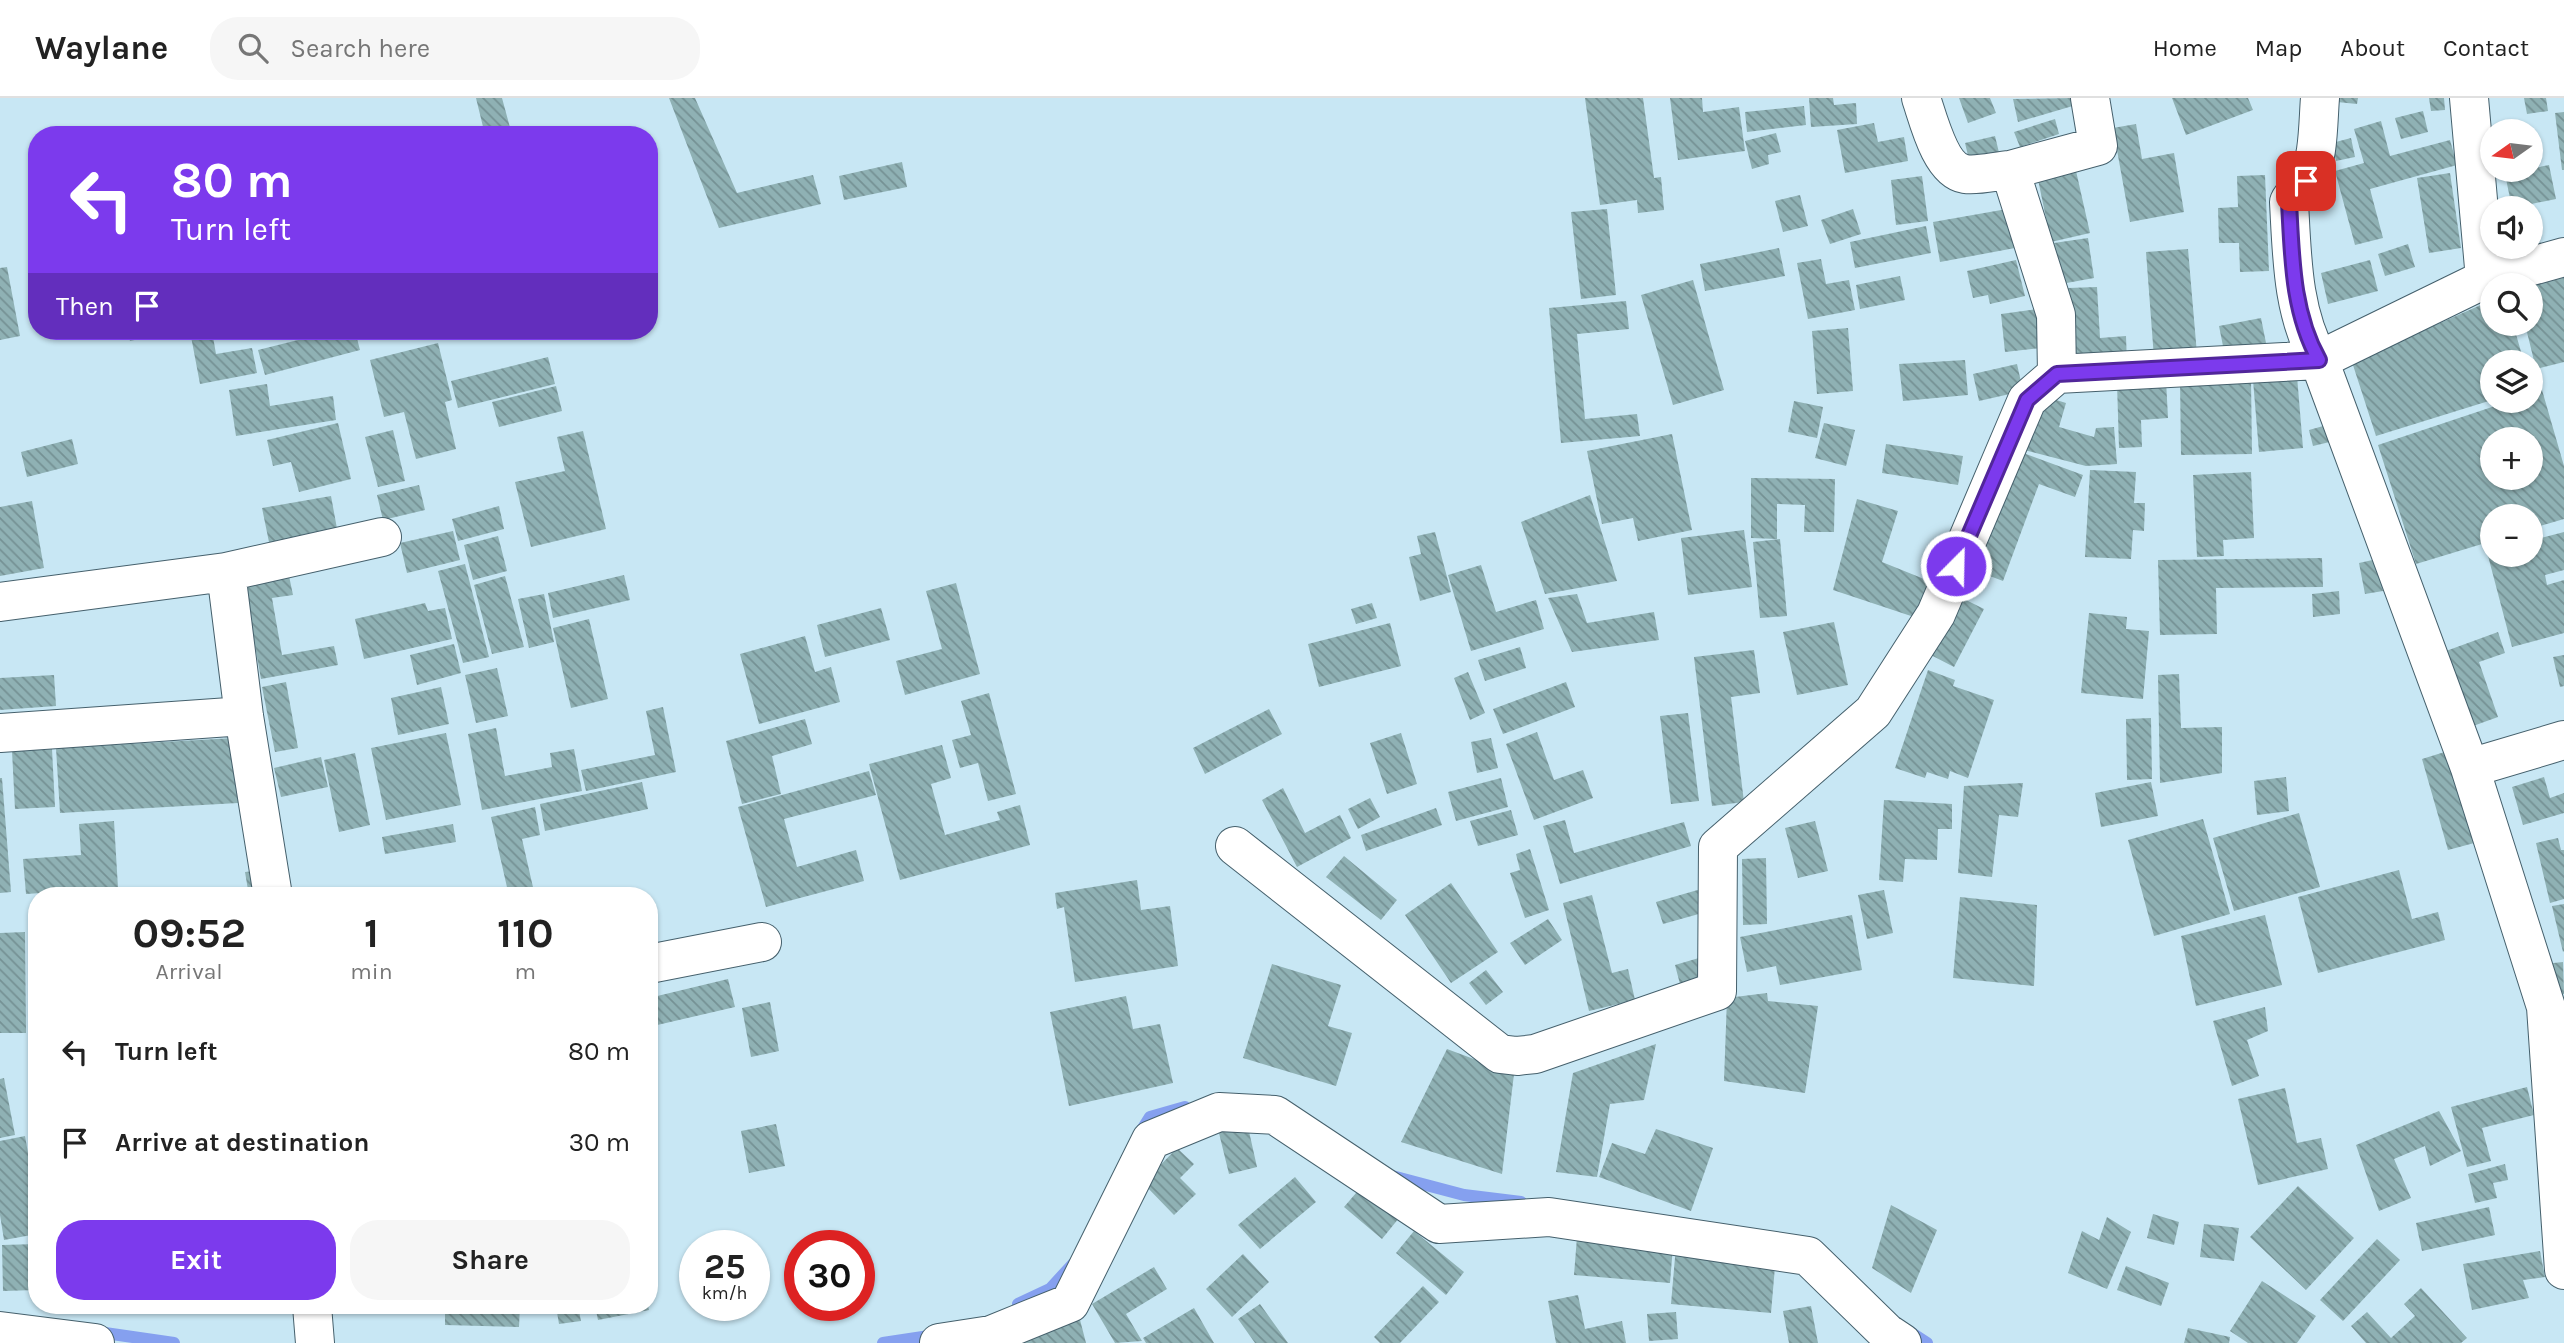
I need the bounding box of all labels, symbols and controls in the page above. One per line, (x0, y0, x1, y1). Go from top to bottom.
search box (210, 17, 700, 80)
text: Waylane (35, 29, 168, 67)
icon: search (234, 29, 272, 67)
text: Search here (290, 33, 430, 64)
text: Home (2153, 34, 2217, 62)
text: Map (2255, 34, 2302, 62)
text: About (2340, 34, 2405, 62)
text: Contact (2443, 34, 2529, 62)
north arrow (2480, 119, 2543, 182)
map controls (2480, 119, 2543, 567)
pin (2276, 151, 2336, 211)
text: 80 m (171, 152, 293, 209)
icon: left (56, 154, 147, 245)
icon: arrive (2287, 162, 2325, 200)
button: sound (2480, 196, 2543, 259)
text: Turn left (171, 211, 291, 248)
button: search (2480, 273, 2543, 336)
icon: arrive (128, 287, 166, 325)
text: Then (56, 291, 114, 322)
button: layers (2480, 350, 2543, 413)
button: + (2480, 427, 2543, 490)
button: − (2480, 504, 2543, 567)
position arrow (1919, 529, 1993, 603)
text: 09:52 (132, 908, 246, 958)
text: 1 (364, 908, 379, 958)
text: 110 (497, 908, 554, 958)
text: Arrival (155, 958, 223, 985)
text: min (350, 958, 393, 985)
text: m (514, 958, 536, 985)
icon: left (56, 1033, 94, 1071)
text: Turn left (115, 1036, 217, 1067)
text: 80 m (568, 1036, 630, 1067)
icon: arrive (56, 1124, 94, 1162)
text: Arrive at destination (115, 1127, 369, 1158)
text: 30 m (569, 1127, 630, 1158)
button: Exit (56, 1220, 336, 1300)
button: Share (350, 1220, 630, 1300)
speed limit sign: 30 (784, 1230, 875, 1321)
text: 25 (704, 1246, 745, 1287)
text: km/h (702, 1282, 747, 1304)

